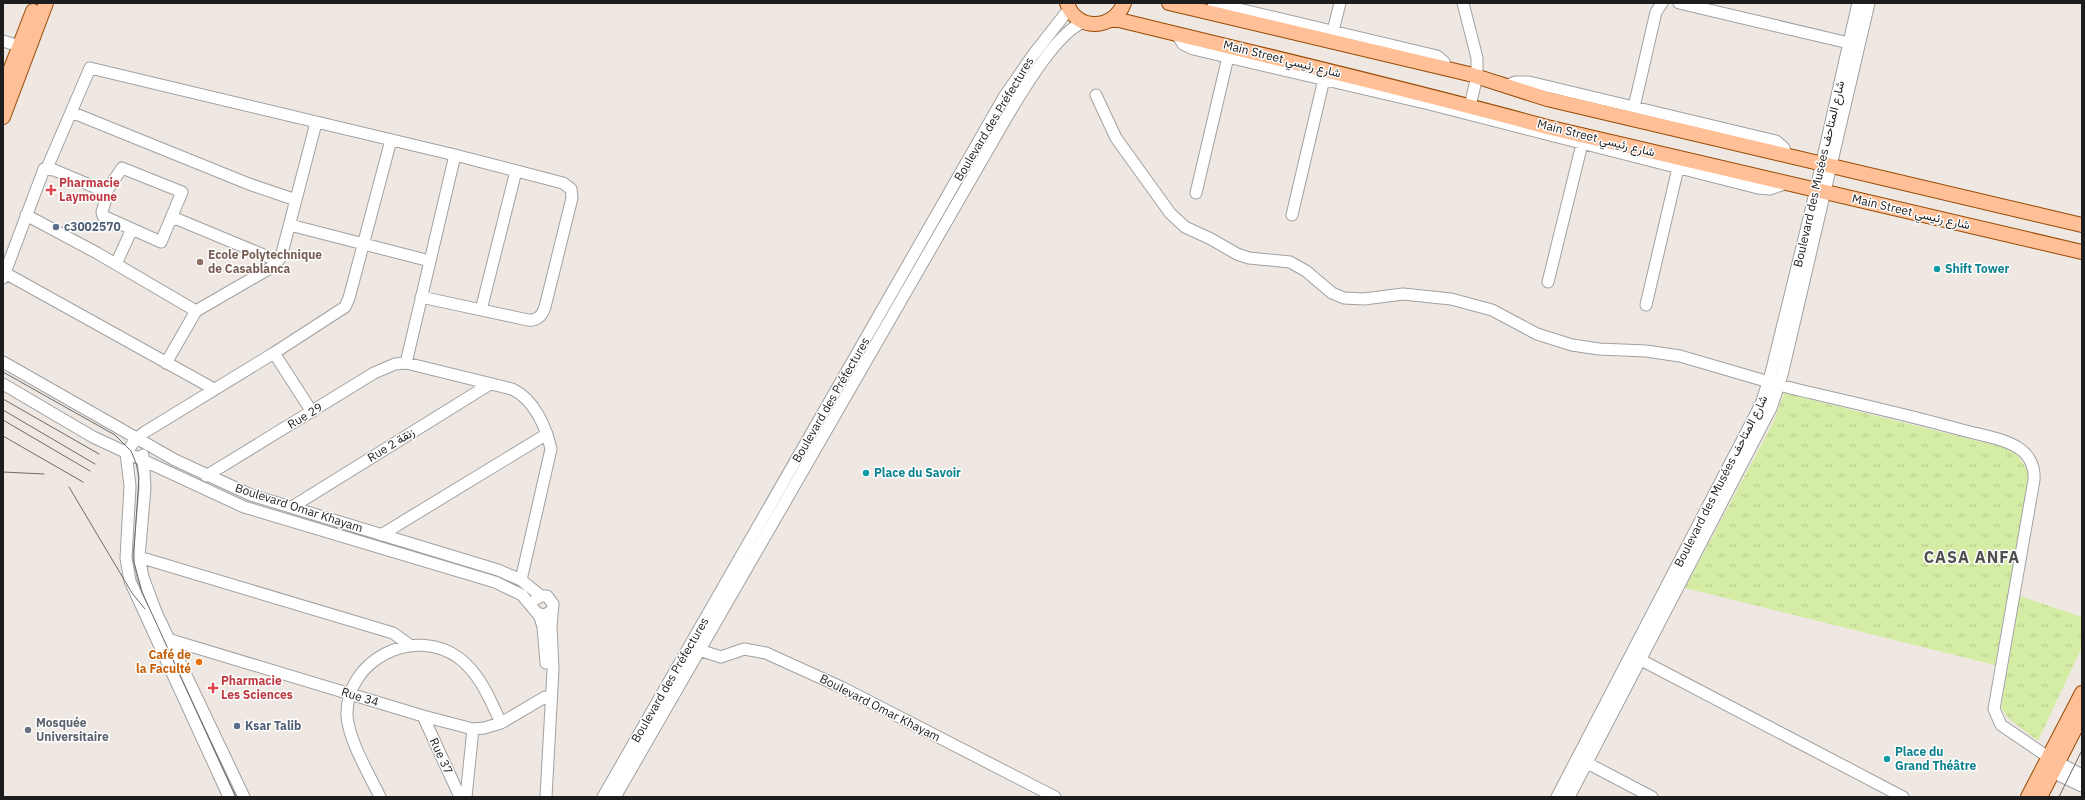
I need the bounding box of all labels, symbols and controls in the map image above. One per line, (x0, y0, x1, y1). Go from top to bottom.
street label: Main Street شارع رئيسي (1221, 37, 1343, 83)
street label: Boulevard des Préfectures (951, 54, 1037, 183)
street label: Boulevard des Musées شارع المتاحف (1790, 79, 1849, 269)
street label: Main Street شارع رئيسي (1535, 116, 1657, 162)
place label: Pharmacie Laymoune (59, 175, 120, 204)
marker: Pharmacie Laymoune (46, 185, 56, 195)
street label: Main Street شارع رئيسي (1850, 191, 1972, 235)
place label: c3002570 (64, 219, 121, 234)
marker: c3002570 (51, 222, 61, 232)
place label: Ecole Polytechnique de Casablanca (208, 247, 322, 276)
marker: Ecole Polytechnique de Casablanca (195, 257, 205, 267)
place label: Shift Tower (1945, 261, 2009, 276)
marker: Shift Tower (1932, 264, 1942, 274)
street label: Boulevard des Préfectures (789, 334, 873, 465)
street label: Boulevard des Musées شارع المتاحف (1671, 392, 1772, 570)
street label: Rue 29 (284, 399, 325, 432)
street label: Rue 2 زنقة (364, 424, 418, 466)
place label: Place du Savoir (874, 465, 961, 480)
marker: Place du Savoir (861, 468, 871, 478)
street label: Boulevard Omar Khayam (233, 480, 365, 535)
district label: CASA ANFA (1924, 547, 2020, 567)
street label: Boulevard des Préfectures (628, 614, 712, 745)
place label: Café de la Faculté (136, 647, 191, 676)
marker: Café de la Faculté (194, 657, 204, 667)
street label: Boulevard Omar Khayam (817, 671, 943, 745)
place label: Pharmacie Les Sciences (221, 673, 293, 702)
marker: Pharmacie Les Sciences (208, 683, 218, 693)
street label: Rue 34 (340, 684, 381, 709)
place label: Mosquée Universitaire (36, 715, 109, 744)
place label: Ksar Talib (245, 718, 301, 733)
marker: Ksar Talib (232, 721, 242, 731)
marker: Mosquée Universitaire (23, 725, 33, 735)
street label: Rue 37 (427, 735, 456, 776)
place label: Place du Grand Théâtre (1895, 744, 1976, 773)
marker: Place du Grand Théâtre (1882, 754, 1892, 764)

